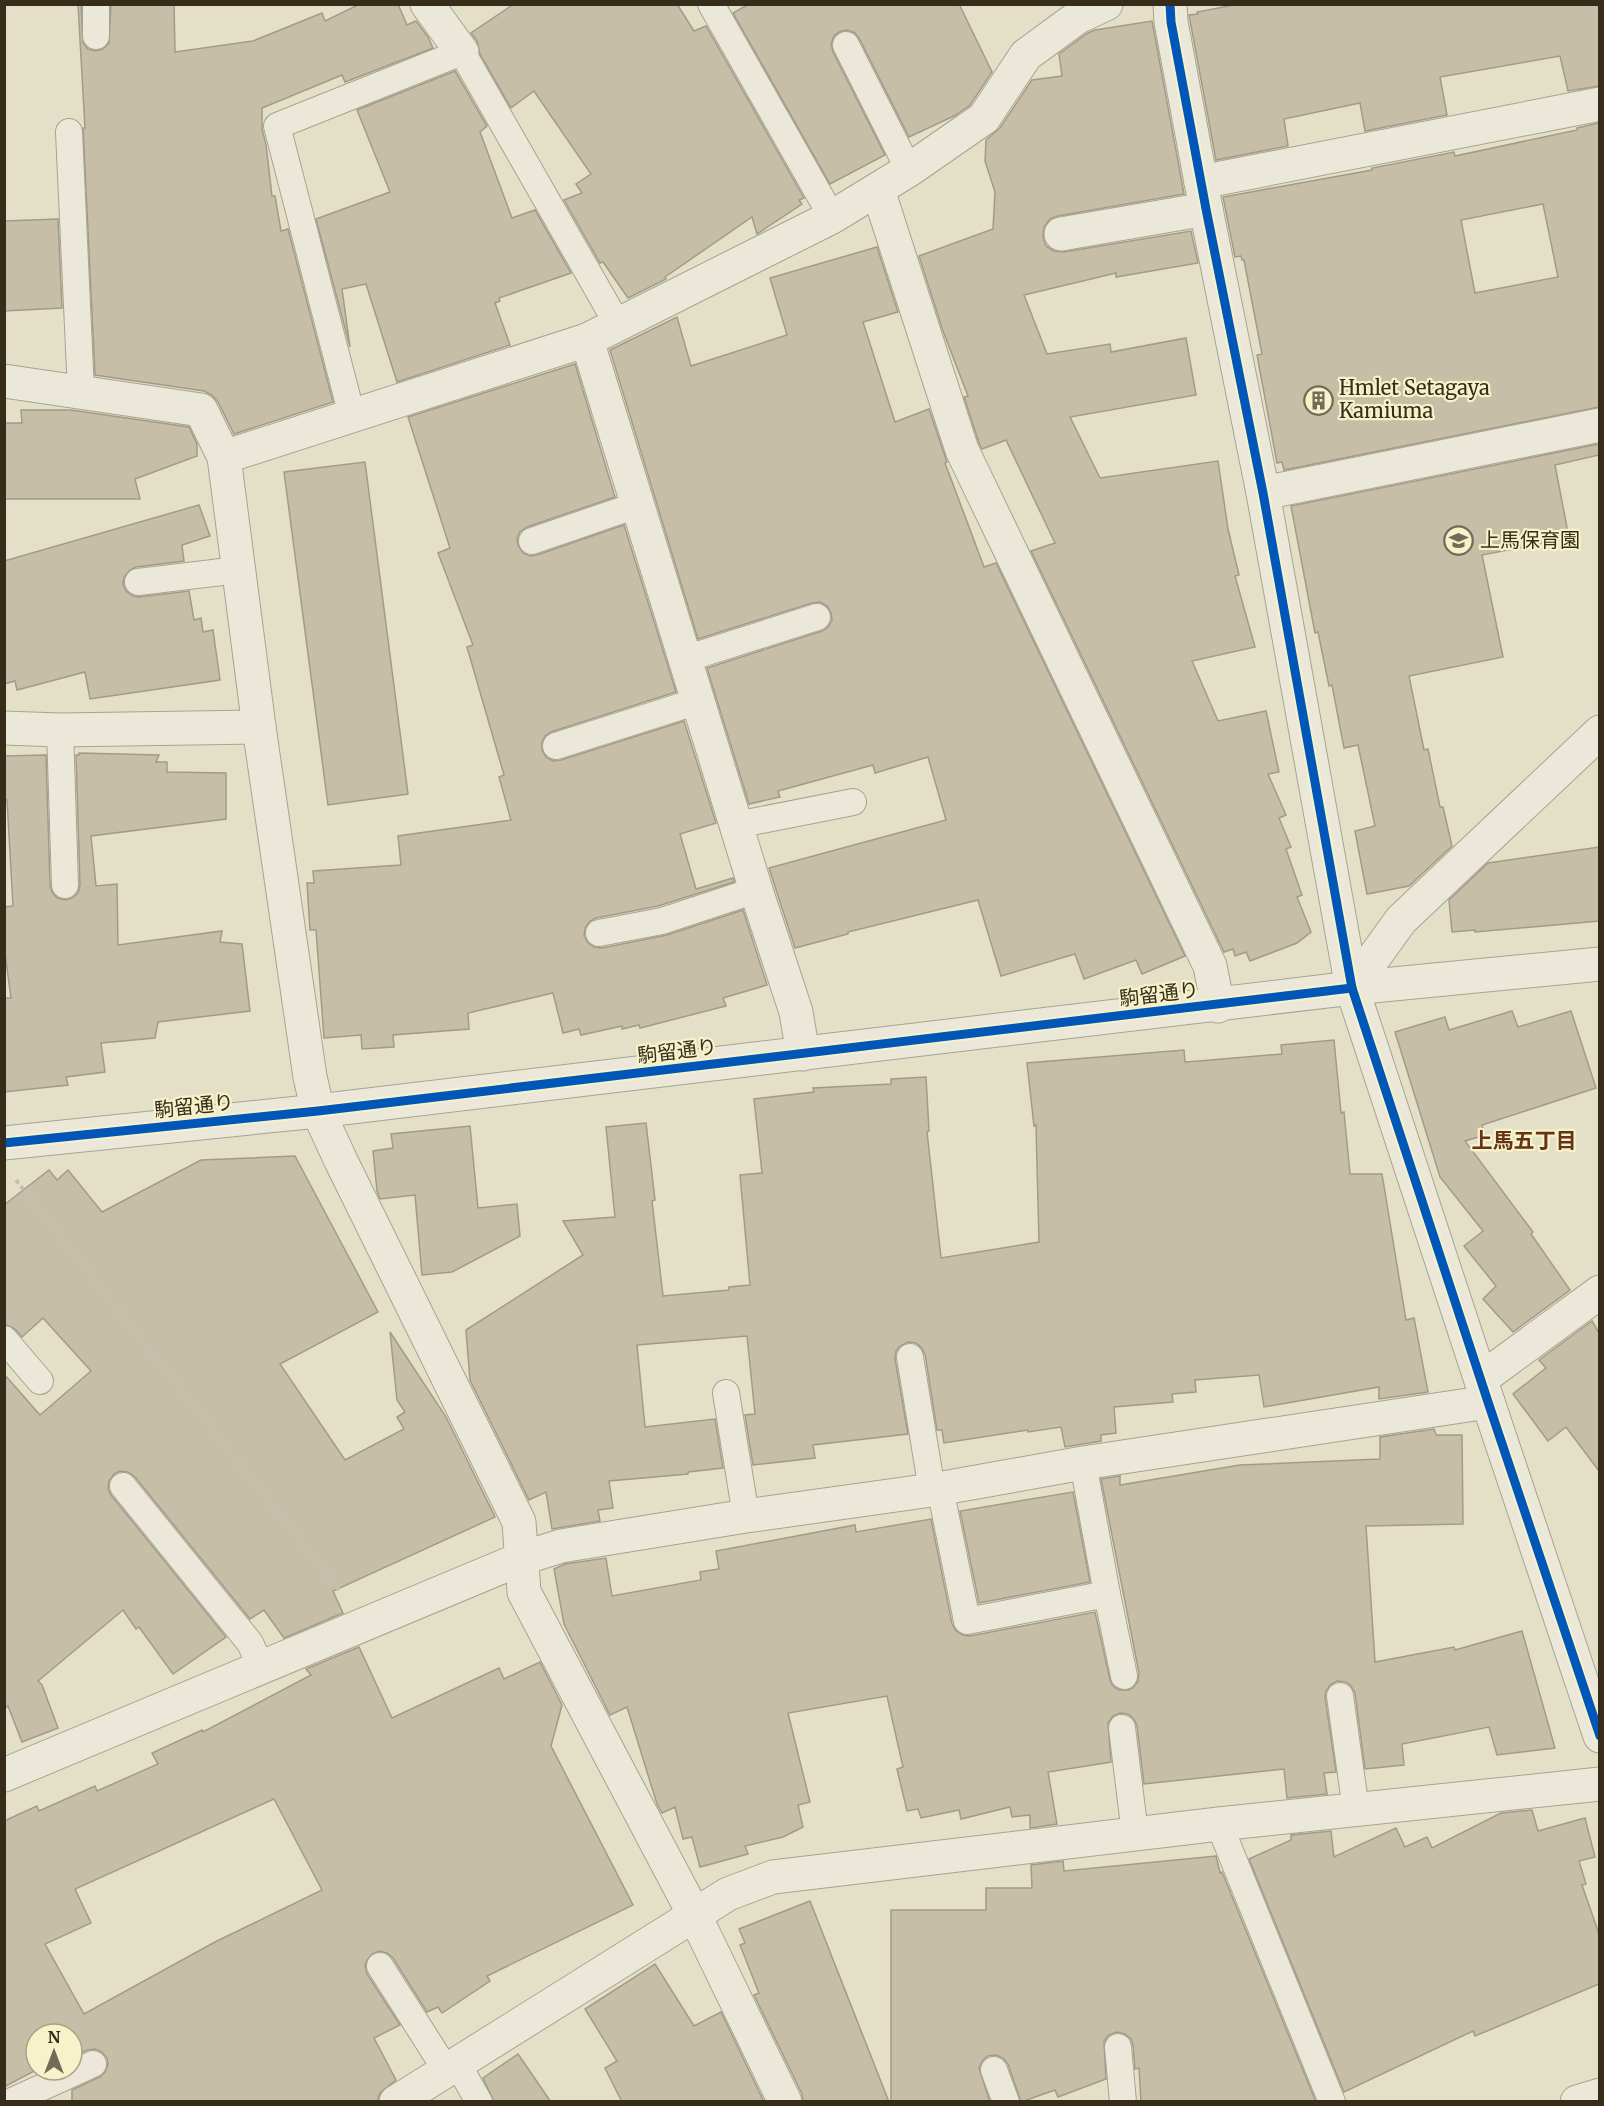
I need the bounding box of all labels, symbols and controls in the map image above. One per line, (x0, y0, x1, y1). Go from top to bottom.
place label: Hmlet Setagaya Kamiuma (1339, 375, 1490, 423)
building icon: Hmlet Setagaya Kamiuma (1302, 384, 1334, 416)
school or university icon: 上馬保育園 (1443, 524, 1475, 556)
place label: 上馬保育園 (1480, 527, 1580, 552)
street label: 駒留通り (1118, 976, 1200, 1011)
street label: 駒留通り (636, 1033, 718, 1068)
street label: 駒留通り (153, 1089, 235, 1122)
district label: 上馬五丁目 (1472, 1127, 1577, 1154)
north arrow (24, 2022, 84, 2082)
text: N (48, 2027, 61, 2047)

